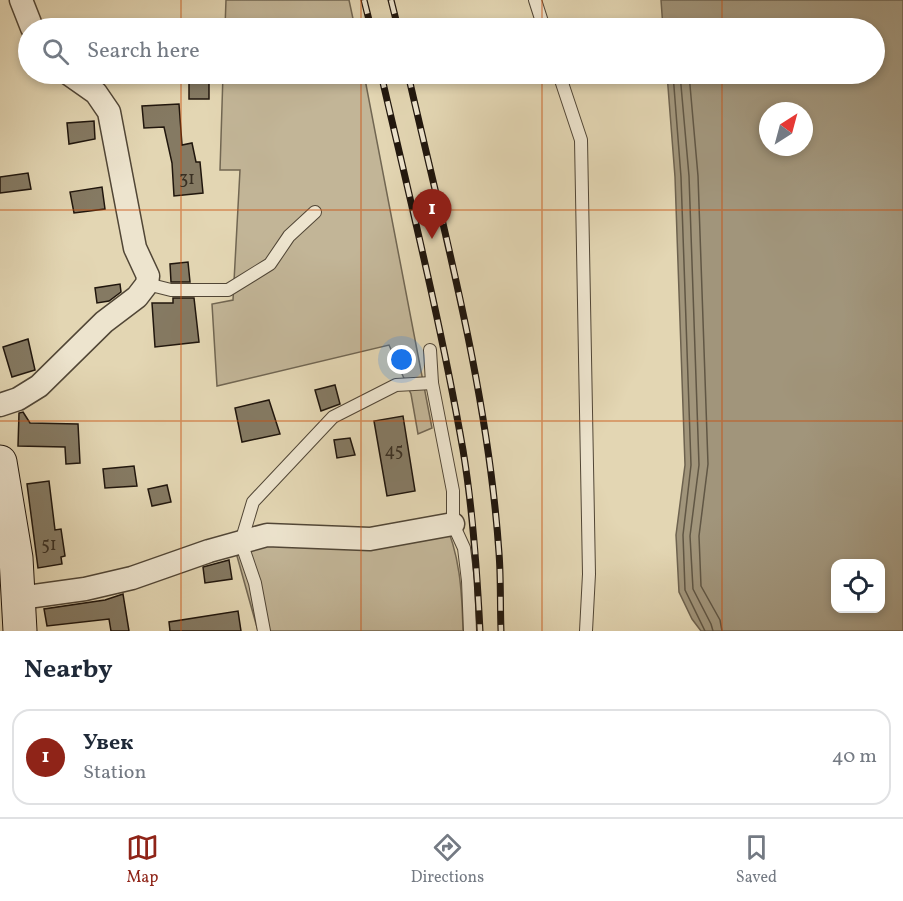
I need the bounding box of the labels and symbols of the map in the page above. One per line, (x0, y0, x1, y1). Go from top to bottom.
north arrow (759, 102, 813, 156)
house number: 31 (179, 167, 195, 192)
pin: 1 (412, 190, 452, 239)
your location (387, 345, 416, 374)
house number: 45 (385, 439, 403, 464)
house number: 51 (41, 533, 57, 558)

